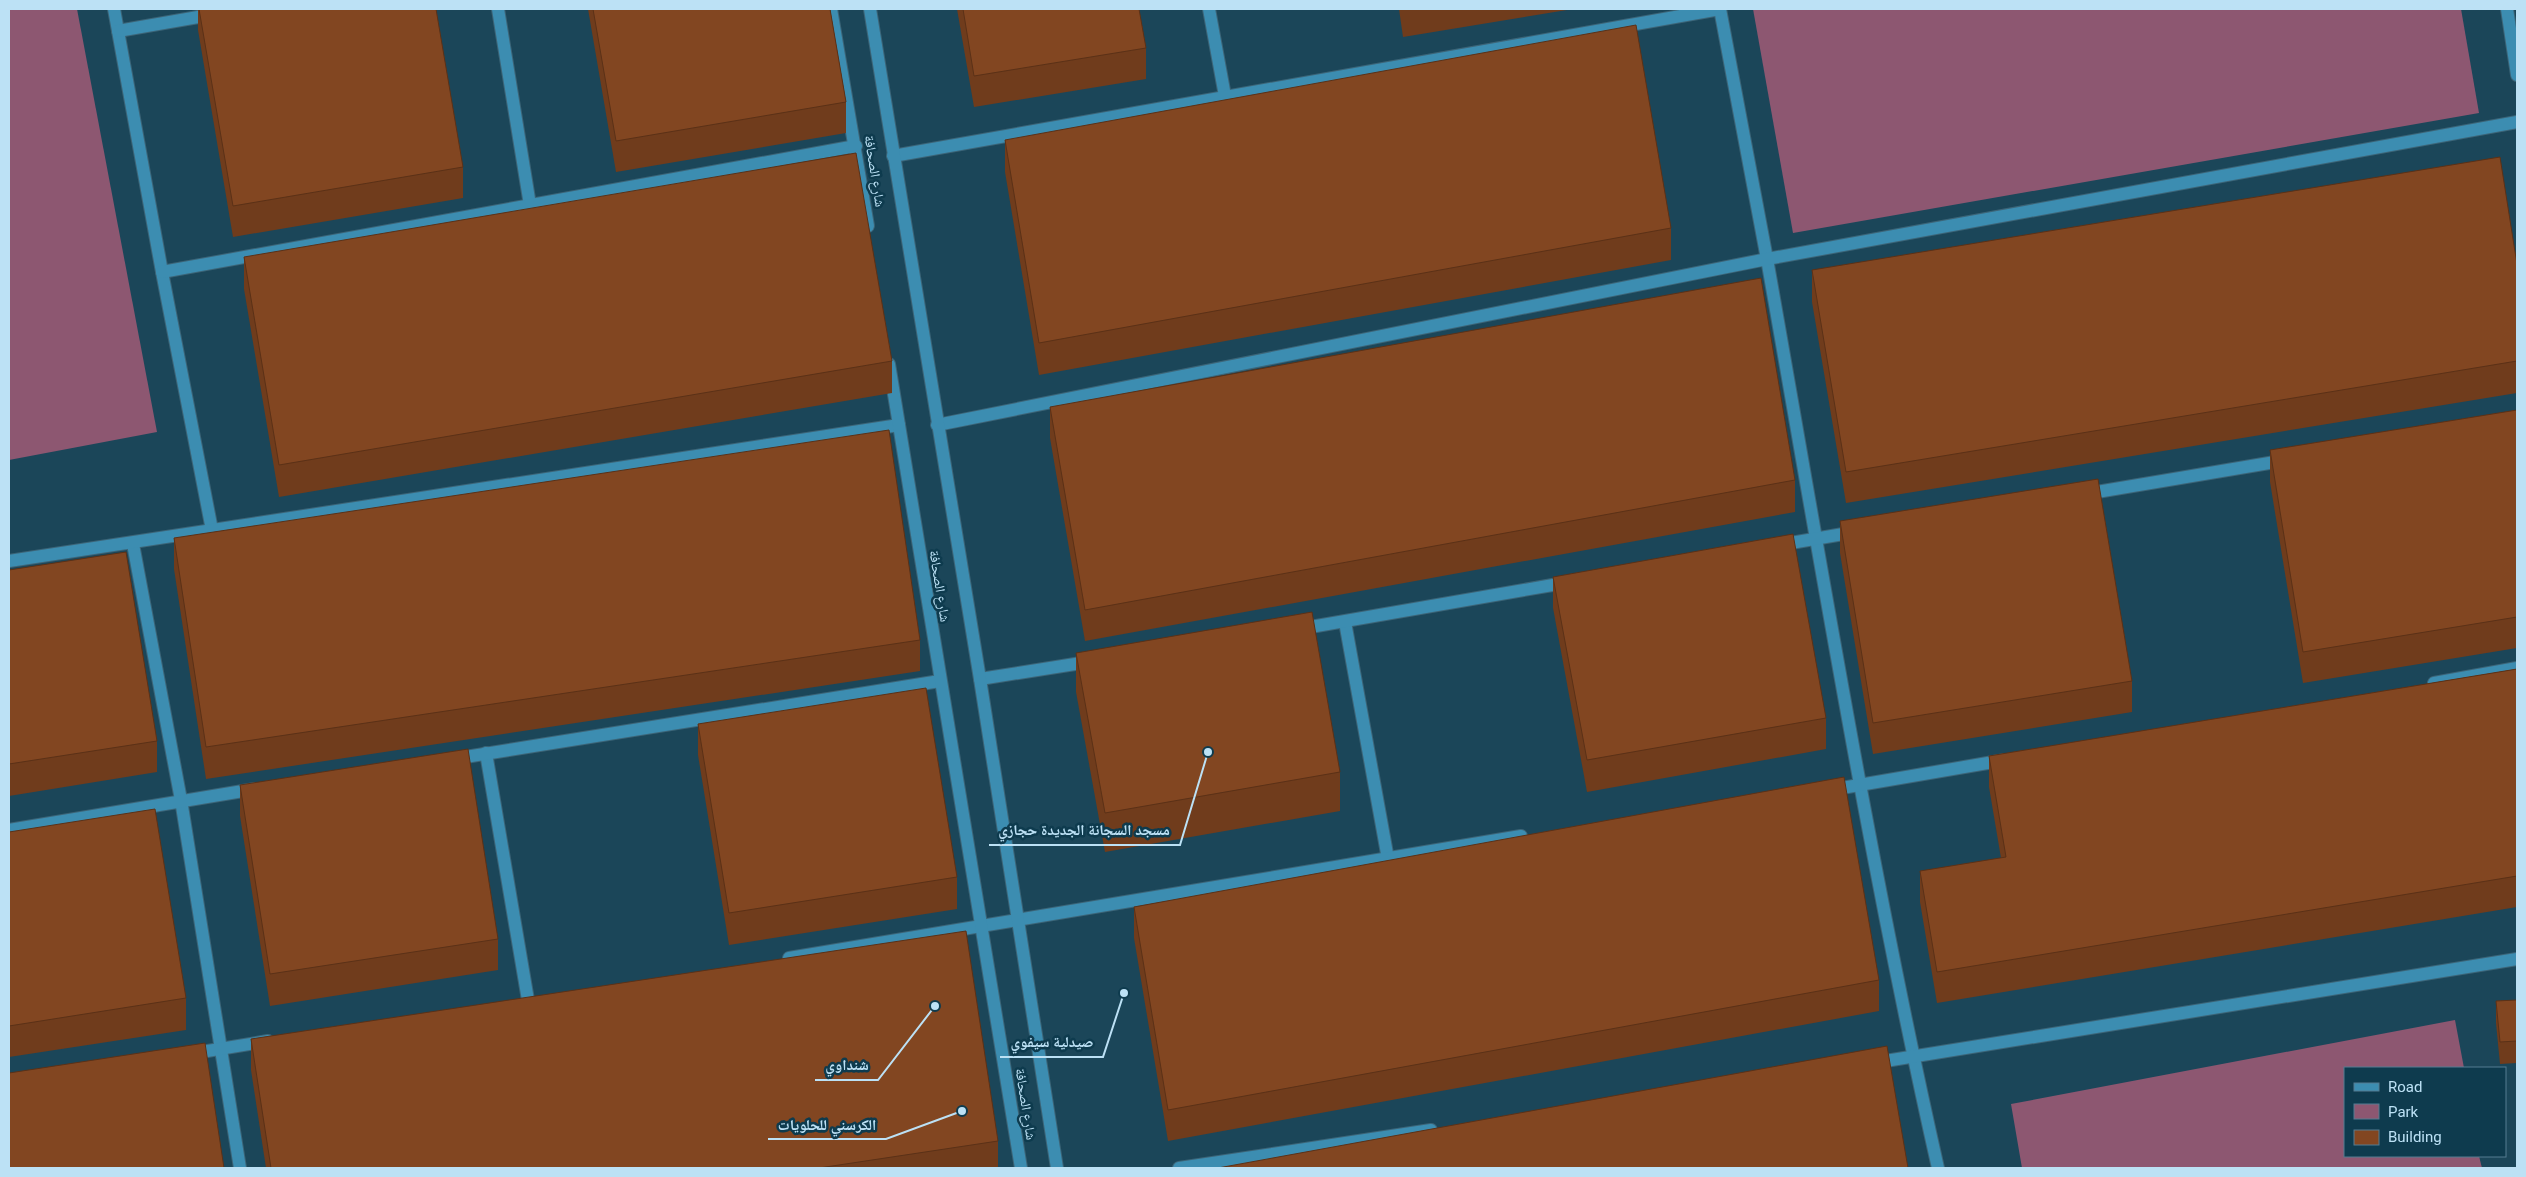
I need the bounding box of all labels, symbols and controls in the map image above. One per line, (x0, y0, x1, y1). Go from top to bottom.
street label: شارع الصحافة (859, 134, 889, 208)
street label: شارع الصحافة (924, 549, 954, 623)
callout: مسجد السجانة الجديدة حجازي (989, 815, 1180, 845)
text: مسجد السجانة الجديدة حجازي (998, 821, 1170, 842)
callout: صيدلية سيفوي (1000, 1027, 1103, 1057)
text: صيدلية سيفوي (1011, 1033, 1094, 1054)
callout: شنداوي (815, 1050, 878, 1080)
text: شنداوي (825, 1056, 869, 1077)
street label: شارع الصحافة (1010, 1067, 1040, 1141)
legend (2344, 1067, 2506, 1157)
text: Road (2388, 1078, 2422, 1096)
text: Park (2388, 1103, 2419, 1121)
callout: الكرسني للحلويات (768, 1109, 886, 1139)
text: الكرسني للحلويات (778, 1116, 876, 1137)
text: Building (2388, 1128, 2442, 1146)

